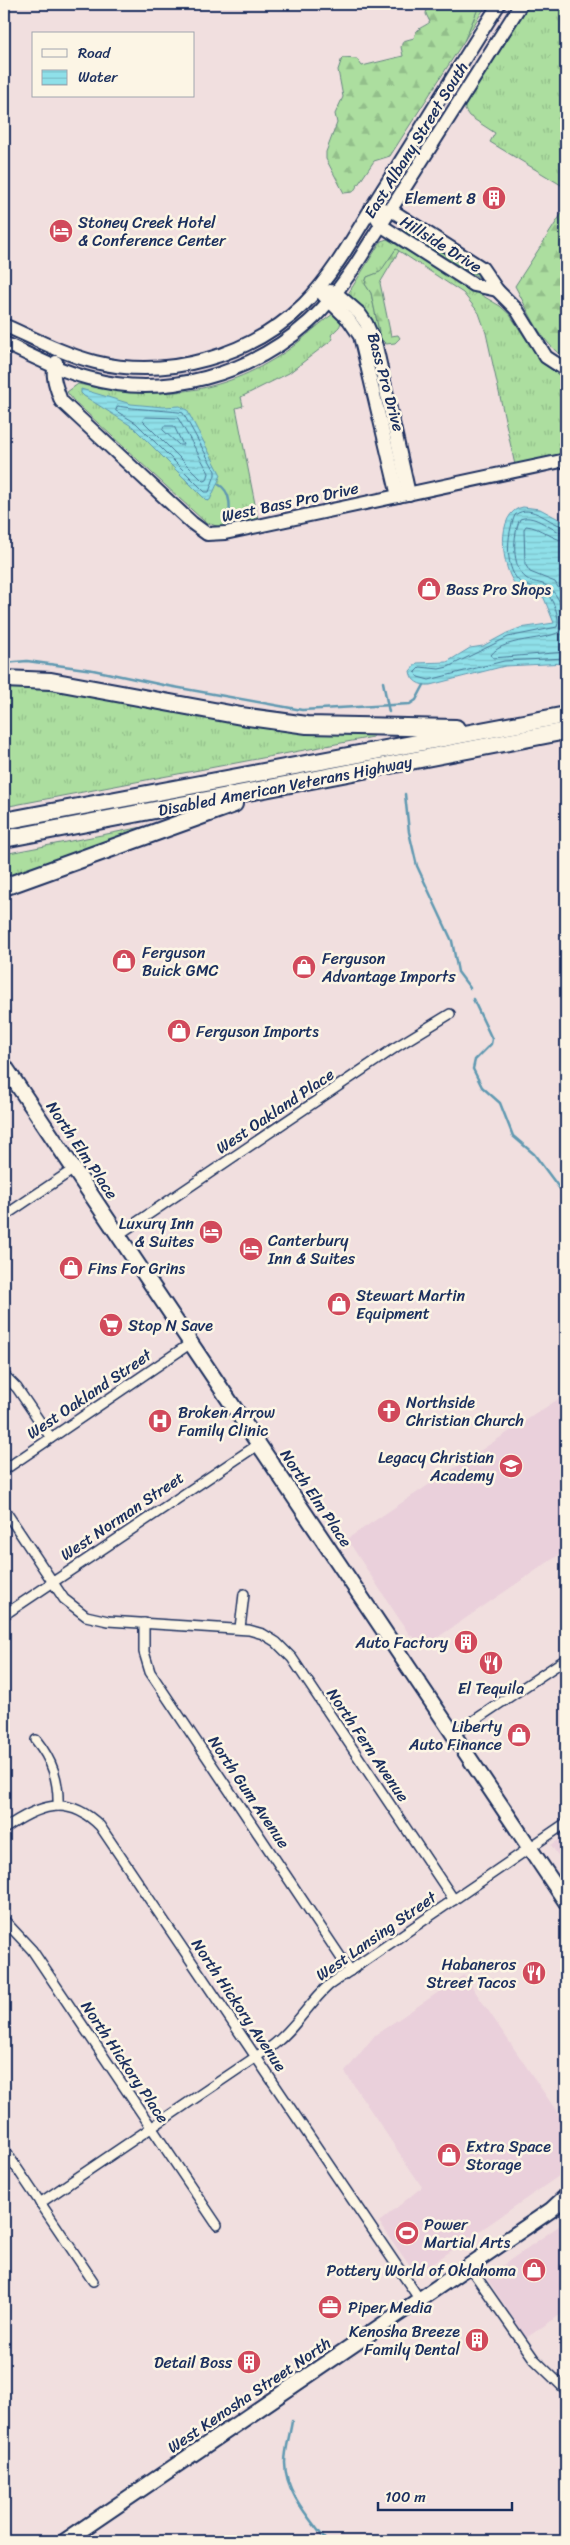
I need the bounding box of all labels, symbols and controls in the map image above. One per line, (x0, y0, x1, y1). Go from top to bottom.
legend (32, 32, 195, 98)
text: Road (78, 40, 111, 66)
street label: East Albany Street South (356, 56, 476, 224)
text: Water (78, 64, 118, 90)
place label: Element 8 (404, 184, 476, 213)
building icon: Element 8 (481, 185, 507, 211)
street label: Hillside Drive (394, 207, 488, 281)
place label: Stoney Creek Hotel & Conference Center (78, 208, 227, 255)
hotel icon: Stoney Creek Hotel & Conference Center (48, 218, 74, 244)
street label: Bass Pro Drive (359, 329, 413, 435)
street label: West Bass Pro Drive (219, 473, 361, 531)
place label: Bass Pro Shops (446, 575, 552, 604)
shop icon: Bass Pro Shops (416, 576, 442, 602)
street label: Disabled American Veterans Highway (155, 747, 415, 825)
place label: Ferguson Buick GMC (142, 938, 219, 985)
place label: Ferguson Advantage Imports (321, 944, 456, 991)
shop icon: Ferguson Buick GMC (111, 948, 137, 974)
shop icon: Ferguson Advantage Imports (291, 954, 317, 980)
place label: Ferguson Imports (196, 1017, 319, 1046)
shop icon: Ferguson Imports (166, 1018, 192, 1044)
street label: West Oakland Place (210, 1060, 340, 1162)
street label: North Elm Place (38, 1095, 126, 1205)
place label: Luxury Inn & Suites (119, 1209, 195, 1256)
hotel icon: Luxury Inn & Suites (198, 1219, 224, 1245)
place label: Canterbury Inn & Suites (267, 1226, 356, 1273)
hotel icon: Canterbury Inn & Suites (238, 1236, 264, 1262)
place label: Fins For Grins (88, 1254, 185, 1283)
shop icon: Fins For Grins (58, 1255, 84, 1281)
place label: Stewart Martin Equipment (356, 1281, 466, 1328)
shop icon: Stewart Martin Equipment (326, 1291, 352, 1317)
place label: Stop N Save (128, 1311, 213, 1340)
supermarket icon: Stop N Save (98, 1312, 124, 1338)
street label: West Oakland Street (20, 1341, 158, 1447)
place label: Northside Christian Church (406, 1388, 524, 1435)
place label: Broken Arrow Family Clinic (178, 1398, 275, 1445)
church icon: Northside Christian Church (376, 1398, 402, 1424)
hospital icon: Broken Arrow Family Clinic (147, 1408, 173, 1434)
street label: North Elm Place (272, 1443, 360, 1553)
place label: Legacy Christian Academy (378, 1443, 495, 1490)
school or university icon: Legacy Christian Academy (498, 1453, 524, 1479)
street label: West Norman Street (54, 1464, 190, 1568)
place label: Auto Factory (354, 1628, 449, 1657)
building icon: Auto Factory (453, 1629, 479, 1655)
restaurant icon: El Tequila (478, 1650, 504, 1676)
place label: El Tequila (458, 1674, 524, 1703)
street label: North Fern Avenue (319, 1682, 417, 1808)
place label: Liberty Auto Finance (408, 1712, 503, 1759)
shop icon: Liberty Auto Finance (506, 1722, 532, 1748)
street label: North Gum Avenue (200, 1729, 298, 1855)
street label: West Lansing Street (309, 1883, 443, 1989)
street label: North Hickory Avenue (183, 1932, 295, 2078)
place label: Habaneros Street Tacos (426, 1950, 517, 1997)
restaurant icon: Habaneros Street Tacos (521, 1960, 547, 1986)
street label: North Hickory Place (73, 1995, 177, 2129)
place label: Extra Space Storage (466, 2132, 551, 2179)
shop icon: Extra Space Storage (436, 2142, 462, 2168)
place label: Power Martial Arts (424, 2210, 511, 2257)
sports icon: Power Martial Arts (394, 2220, 420, 2246)
place label: Pottery World of Oklahoma (326, 2256, 516, 2285)
shop icon: Pottery World of Oklahoma (521, 2257, 547, 2283)
place label: Piper Media (348, 2293, 433, 2322)
office icon: Piper Media (317, 2294, 343, 2320)
place label: Kenosha Breeze Family Dental (349, 2317, 460, 2364)
building icon: Kenosha Breeze Family Dental (464, 2327, 490, 2353)
street label: West Kenosha Street North (161, 2329, 337, 2461)
place label: Detail Boss (154, 2348, 233, 2377)
building icon: Detail Boss (236, 2349, 262, 2375)
scale bar (378, 2480, 511, 2512)
text: 100 m (385, 2484, 426, 2510)

